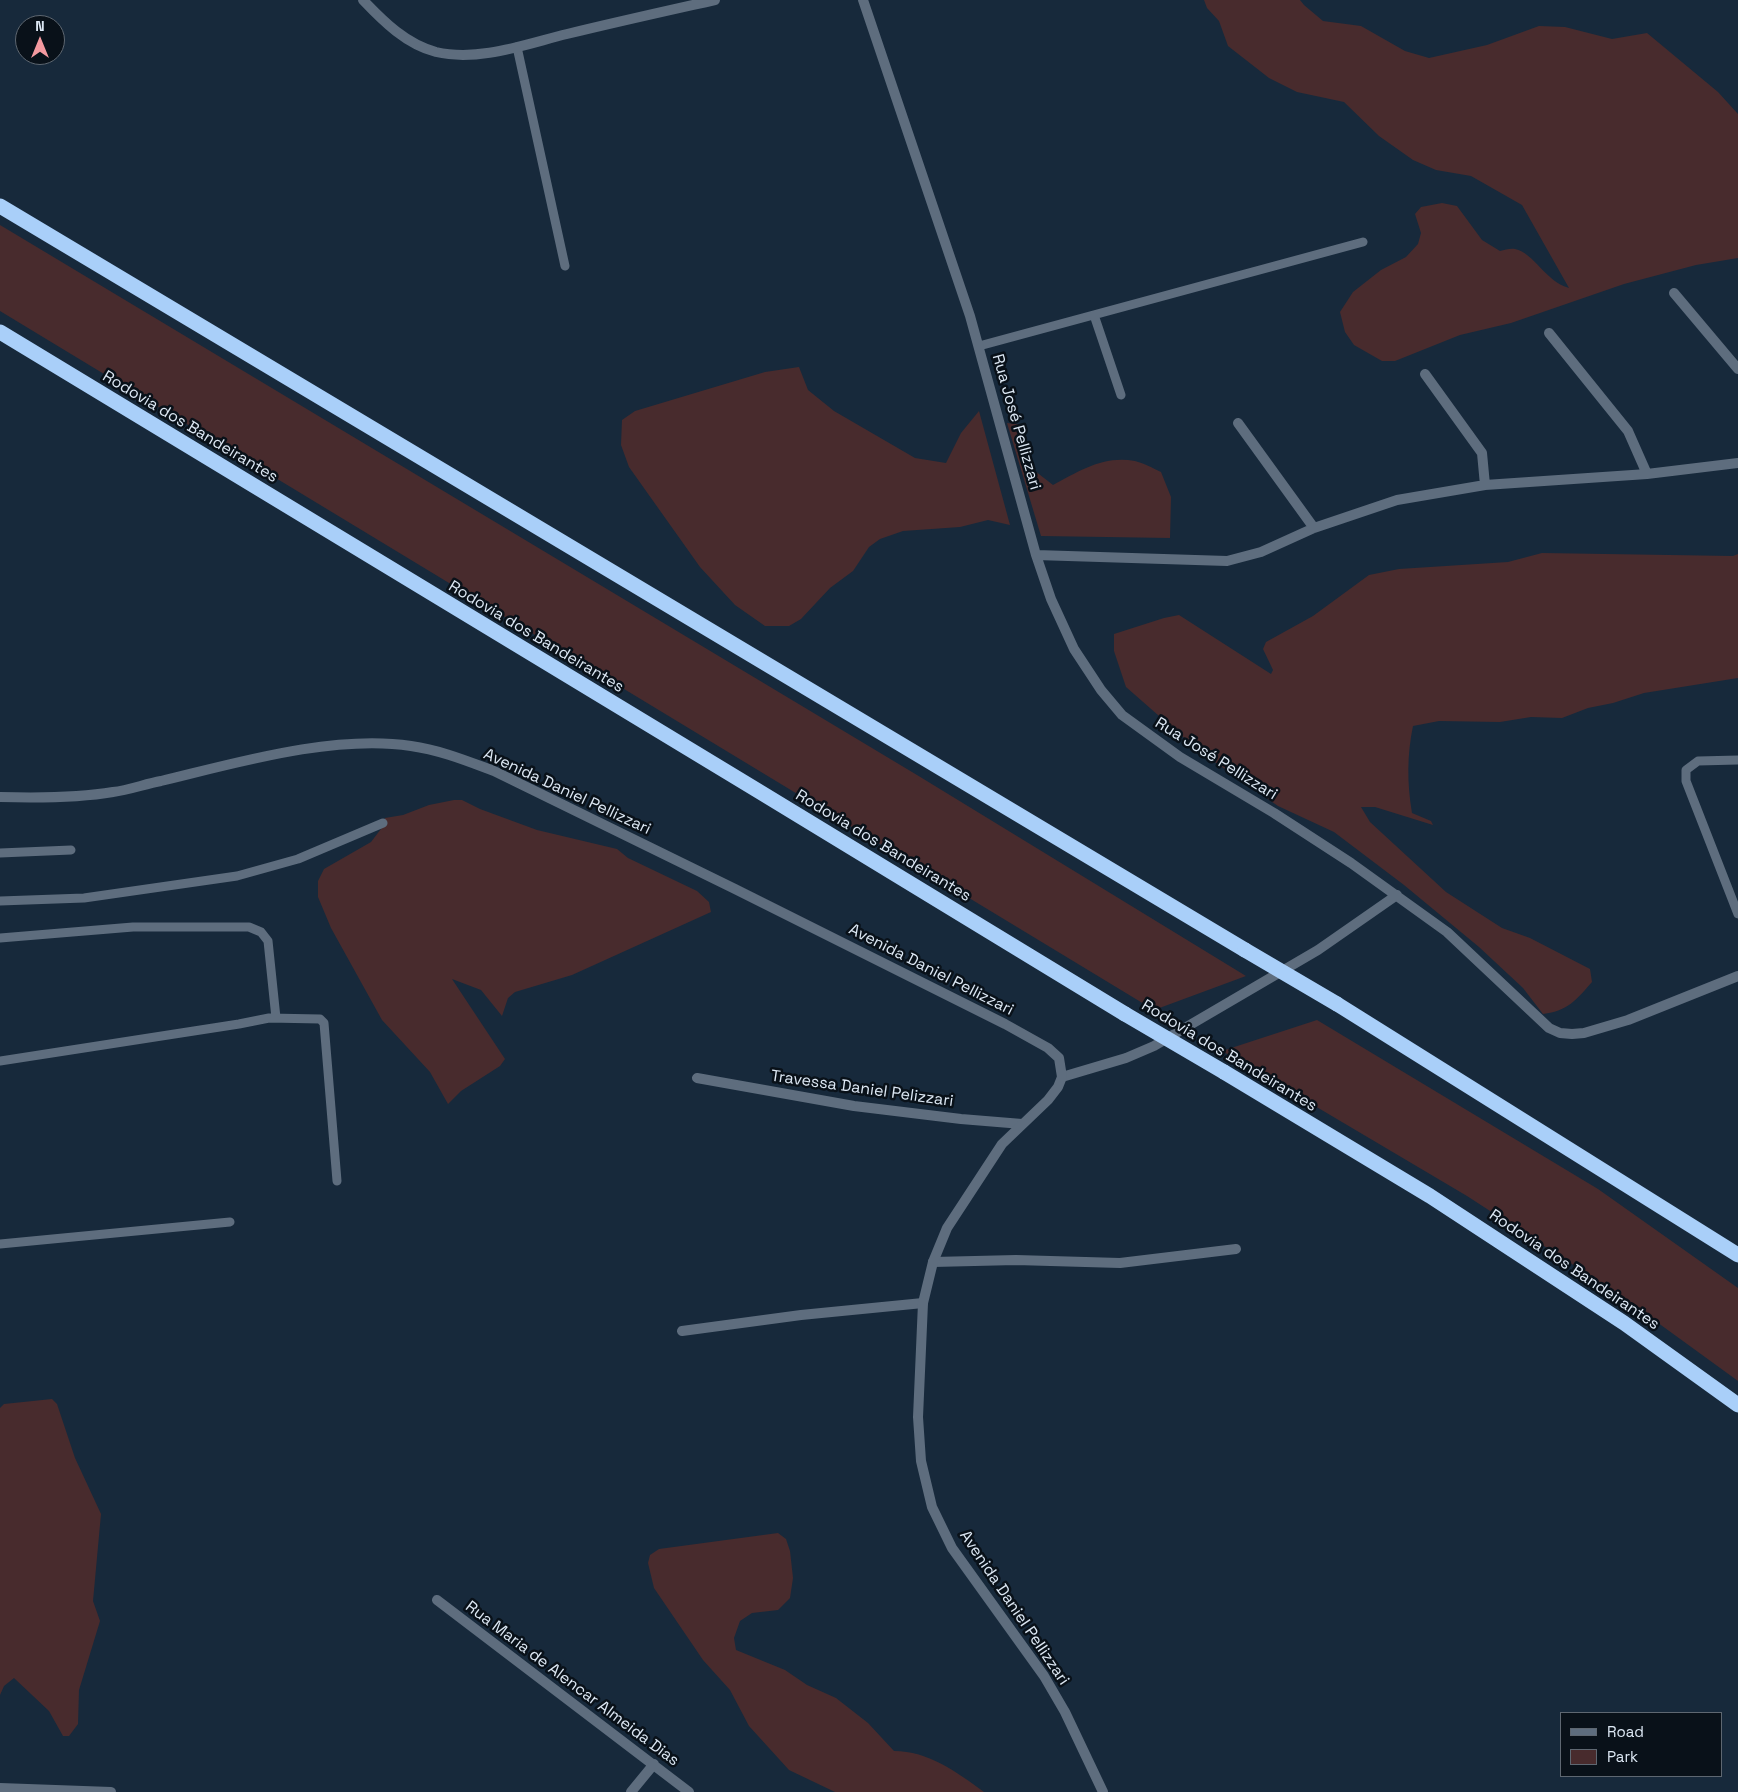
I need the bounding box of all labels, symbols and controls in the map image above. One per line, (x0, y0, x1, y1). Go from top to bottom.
north arrow (15, 15, 65, 65)
text: N (35, 17, 45, 35)
street label: Rua José Pellizzari (987, 352, 1045, 492)
street label: Rodovia dos Bandeirantes (99, 367, 281, 487)
street label: Rodovia dos Bandeirantes (445, 577, 627, 697)
street label: Rua José Pellizzari (1151, 714, 1281, 804)
street label: Avenida Daniel Pellizzari (480, 745, 654, 839)
street label: Rodovia dos Bandeirantes (792, 786, 974, 906)
street label: Avenida Daniel Pellizzari (845, 920, 1017, 1020)
street label: Rodovia dos Bandeirantes (1138, 996, 1320, 1116)
street label: Travessa Daniel Pelizzari (770, 1067, 954, 1111)
street label: Rodovia dos Bandeirantes (1485, 1206, 1663, 1334)
street label: Avenida Daniel Pellizzari (955, 1527, 1073, 1689)
street label: Rua Maria de Alencar Almeida Dias (461, 1597, 683, 1771)
legend (1560, 1712, 1723, 1777)
text: Road (1607, 1722, 1644, 1741)
text: Park (1607, 1747, 1638, 1766)

